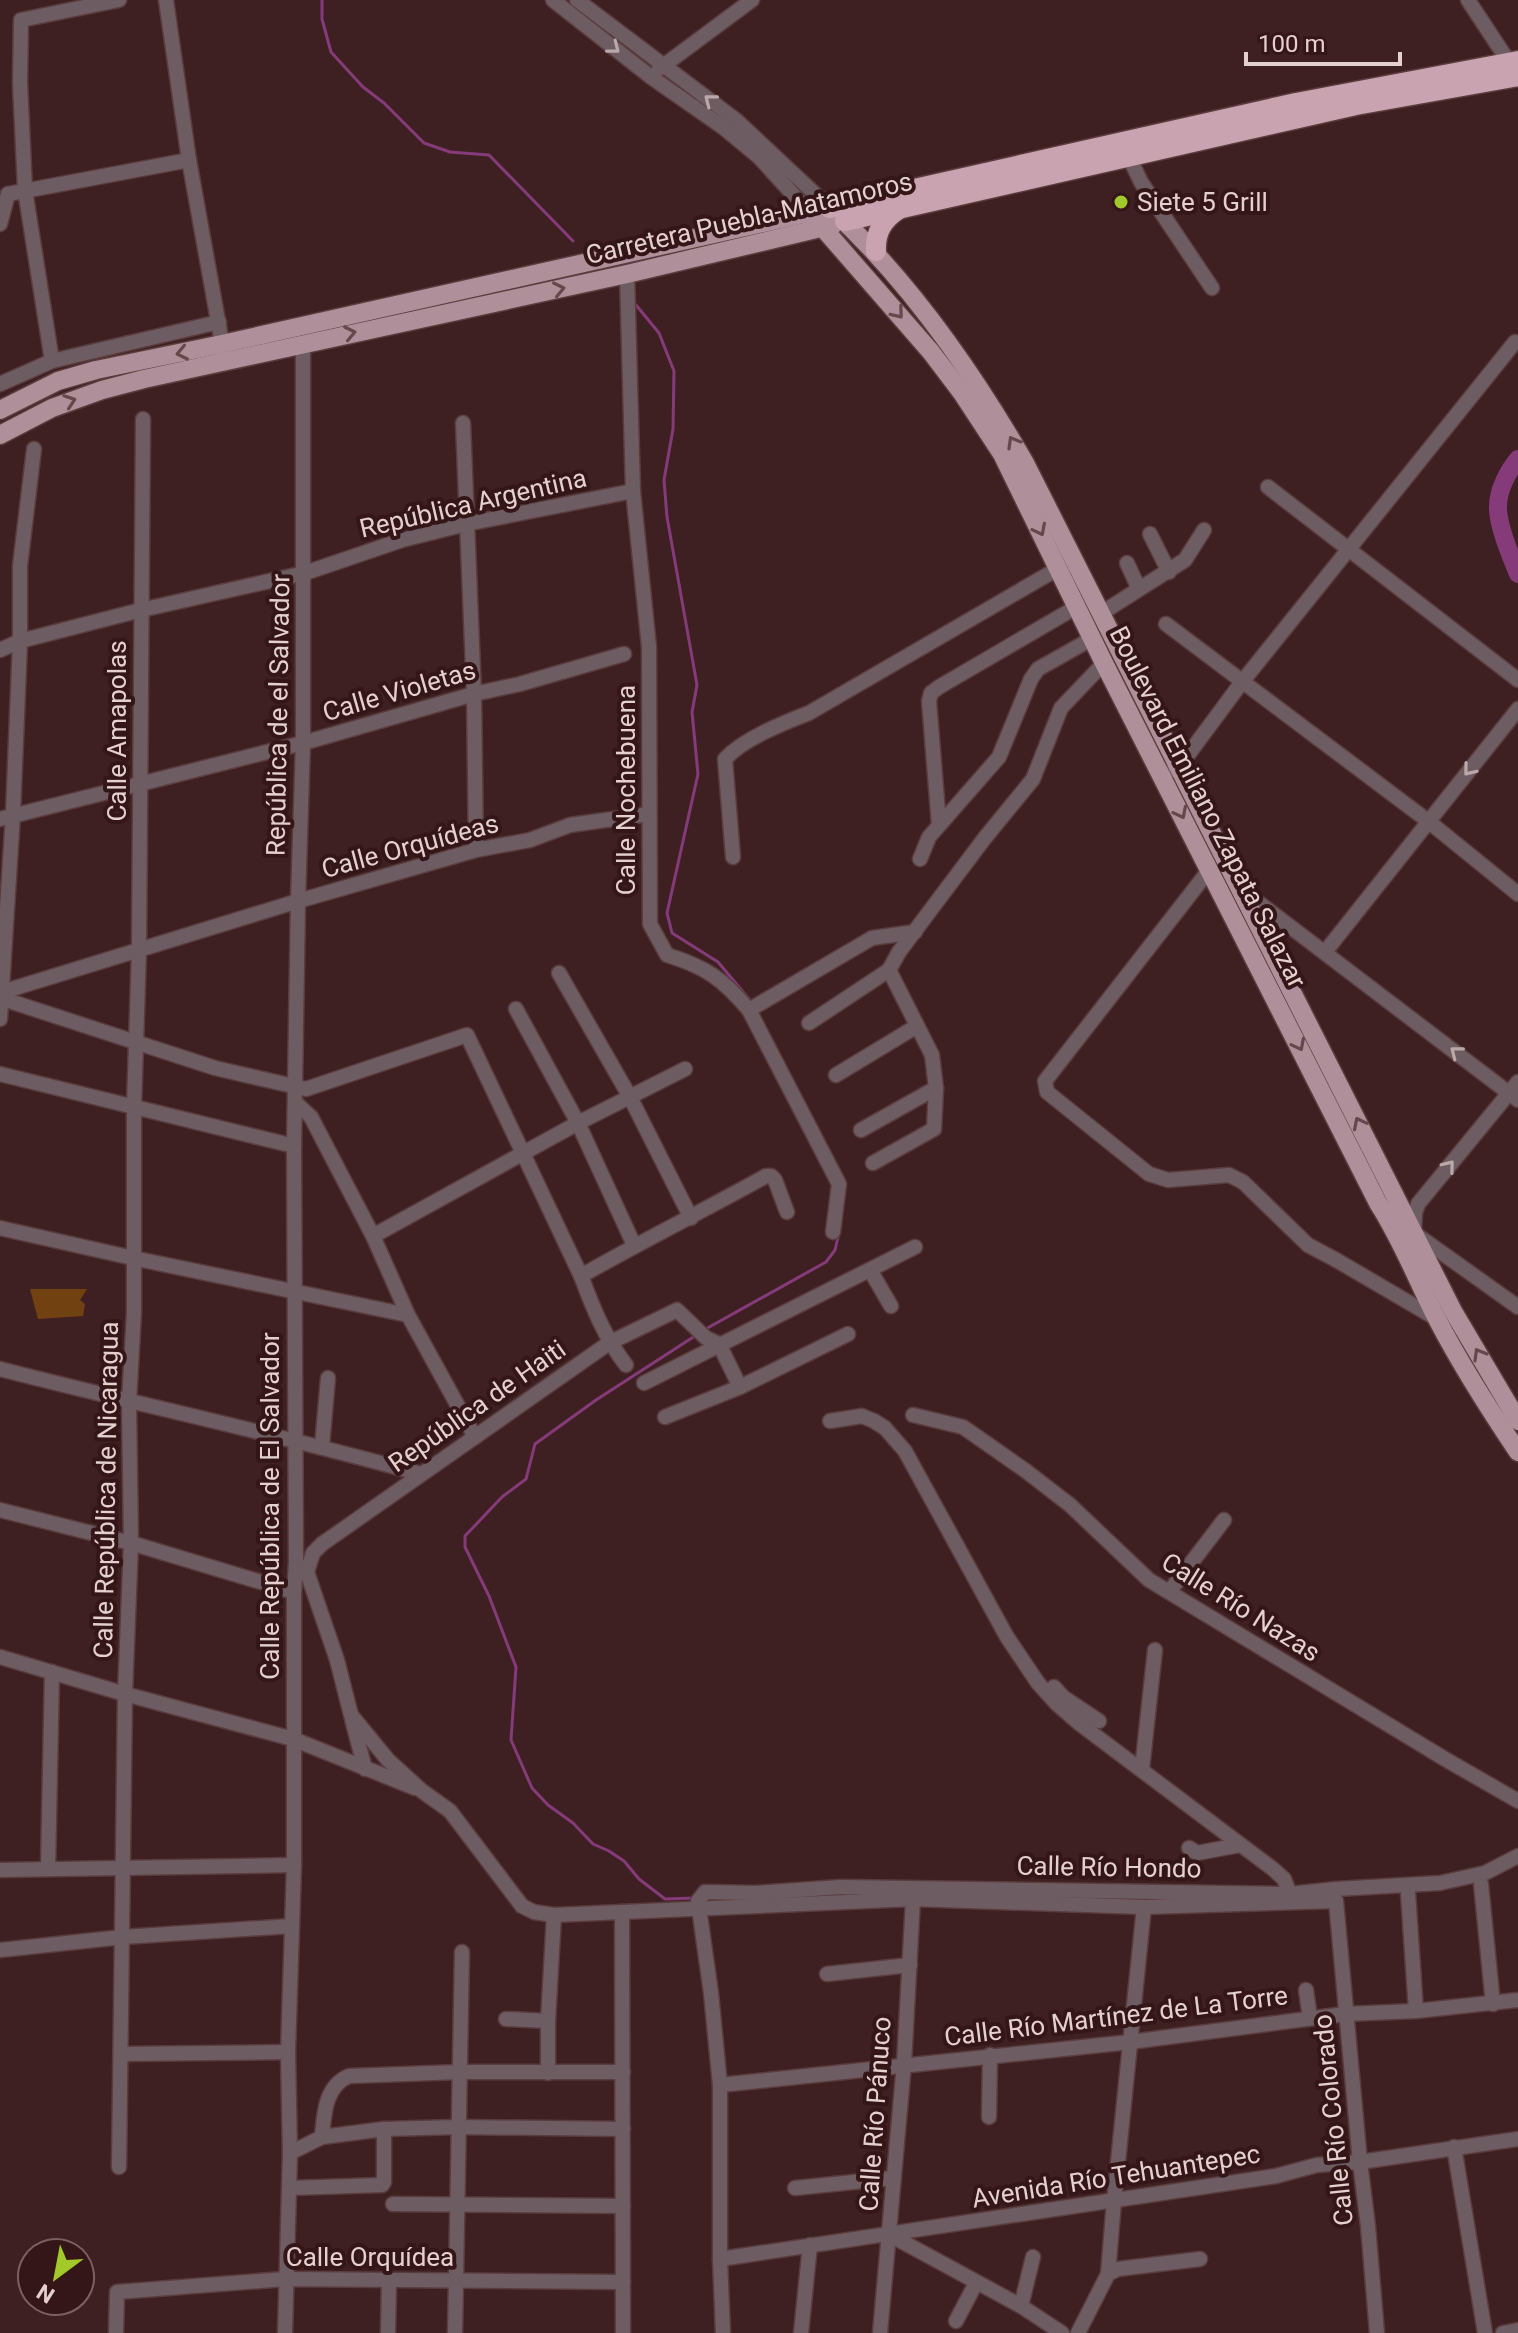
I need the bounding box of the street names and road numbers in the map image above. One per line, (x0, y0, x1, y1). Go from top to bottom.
street label: Carretera Puebla-Matamoros (583, 166, 915, 270)
street label: República Argentina (357, 462, 589, 544)
street label: República de el Salvador (261, 573, 295, 856)
street label: Boulevard Emiliano Zapata Salazar (1104, 621, 1313, 993)
street label: Calle Amapolas (102, 640, 132, 822)
street label: Calle Violetas (319, 655, 479, 727)
street label: Calle Nochebuena (611, 685, 641, 895)
street label: Calle Orquídeas (318, 808, 502, 884)
street label: Calle República de Nicaragua (88, 1321, 124, 1659)
street label: Calle República de El Salvador (255, 1332, 285, 1680)
street label: República de Haiti (383, 1334, 571, 1478)
street label: Calle Río Nazas (1156, 1546, 1326, 1668)
street label: Calle Río Hondo (1016, 1850, 1202, 1884)
street label: Calle Río Martínez de La Torre (943, 1980, 1289, 2052)
street label: Calle Río Colorado (1307, 2013, 1359, 2227)
street label: Calle Río Pánuco (853, 2016, 897, 2212)
street label: Avenida Río Tehuantepec (970, 2138, 1262, 2214)
street label: Calle Orquídea (286, 2242, 454, 2272)

